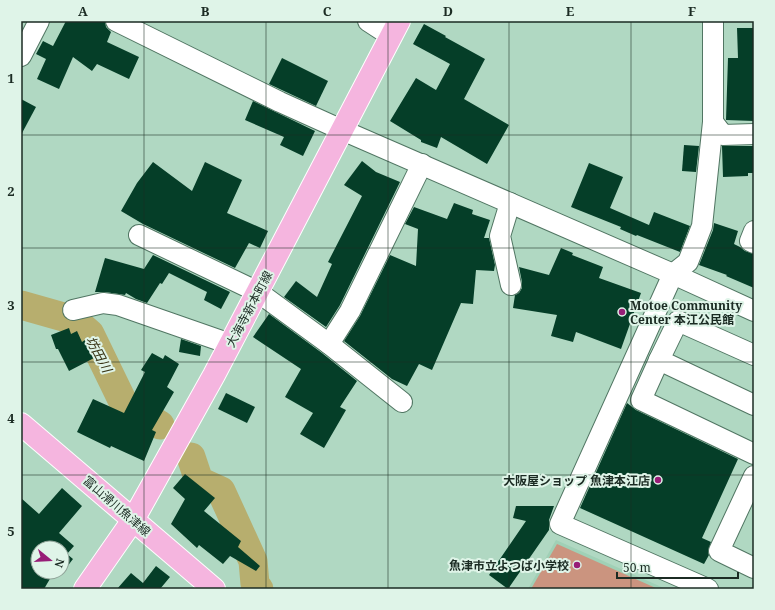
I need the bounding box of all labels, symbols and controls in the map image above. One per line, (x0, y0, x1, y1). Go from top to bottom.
text: A (78, 2, 88, 20)
text: B (201, 2, 210, 20)
text: C (323, 2, 332, 20)
text: D (443, 2, 453, 20)
text: E (566, 2, 575, 20)
text: F (688, 2, 696, 20)
text: 1 (7, 69, 15, 87)
text: 2 (7, 182, 15, 200)
street label: 大海寺新本町線 (222, 268, 276, 350)
text: 3 (7, 296, 15, 314)
place label: Motoe Community Center 本江公民館 (630, 297, 742, 328)
marker: Motoe Community Center 本江公民館 (617, 307, 627, 317)
water label: 坊田川 (82, 333, 117, 377)
text: 4 (7, 409, 15, 427)
street label: 富山滑川魚津線 (80, 472, 154, 540)
place label: 大阪屋ショップ 魚津本江店 (503, 472, 650, 489)
marker: 大阪屋ショップ 魚津本江店 (653, 475, 663, 485)
text: 5 (7, 522, 15, 540)
north arrow (30, 540, 70, 580)
scale bar (617, 554, 738, 580)
text: N (51, 557, 68, 570)
place label: 魚津市立よつば小学校 (449, 557, 569, 574)
text: 50 m (623, 559, 651, 576)
marker: 魚津市立よつば小学校 (572, 560, 582, 570)

